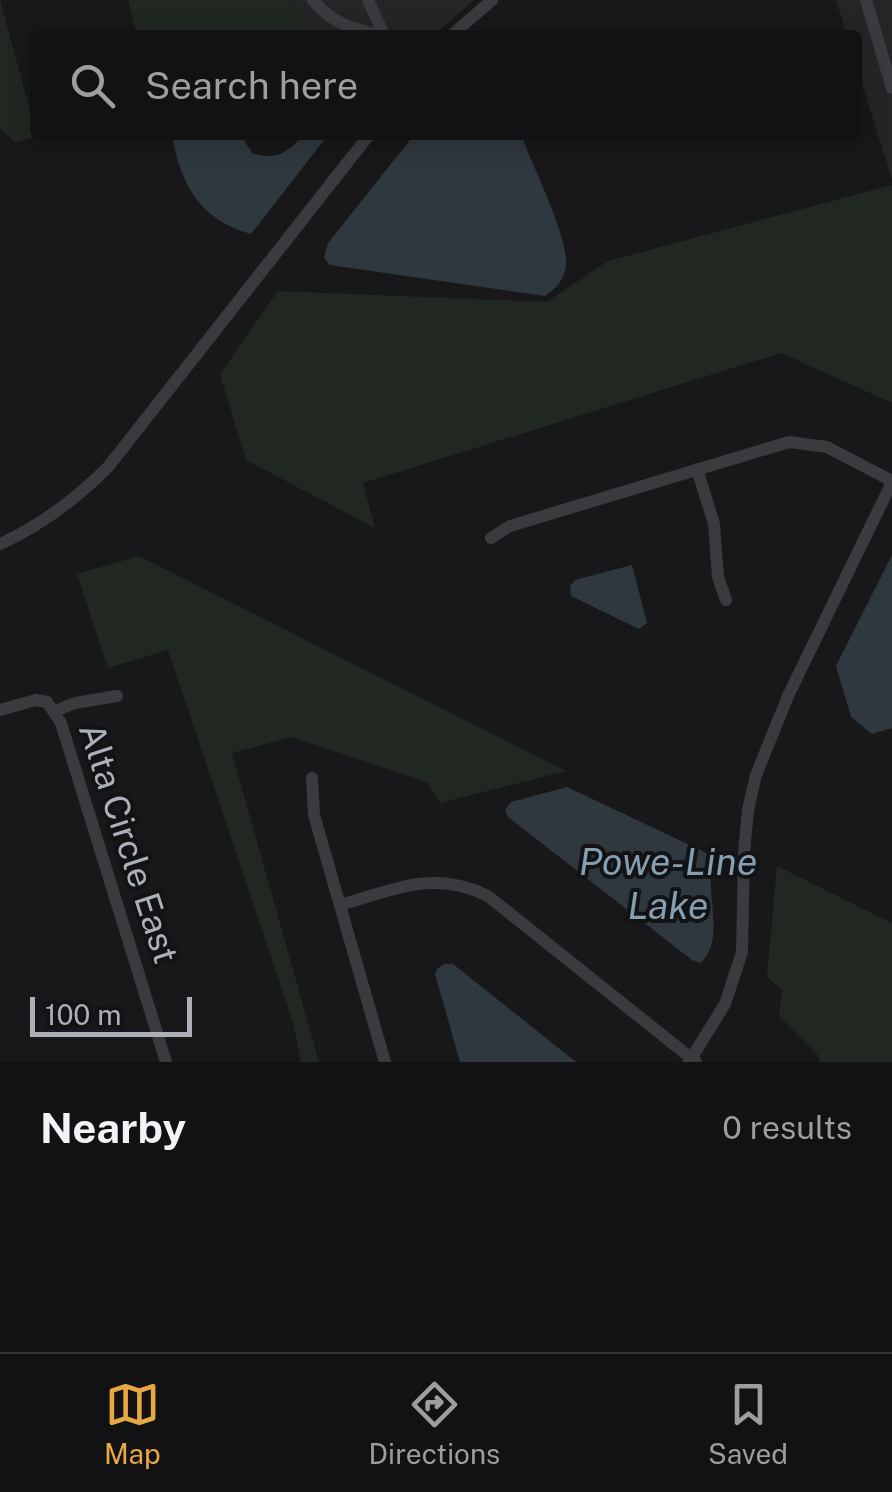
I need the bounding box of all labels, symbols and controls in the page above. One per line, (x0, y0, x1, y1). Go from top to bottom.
search box (30, 30, 862, 140)
icon: search (65, 58, 120, 113)
text: Search here (145, 63, 358, 108)
street label: Alta Circle East (71, 718, 187, 968)
water label: Powe-Line Lake (579, 839, 757, 928)
scale bar (30, 992, 192, 1036)
text: 100 m (45, 998, 122, 1031)
text: Nearby (40, 1103, 186, 1152)
text: 0 results (722, 1109, 852, 1146)
tab: Map (104, 1377, 161, 1470)
tab: Directions (369, 1377, 500, 1470)
tab: Saved (708, 1377, 788, 1470)

